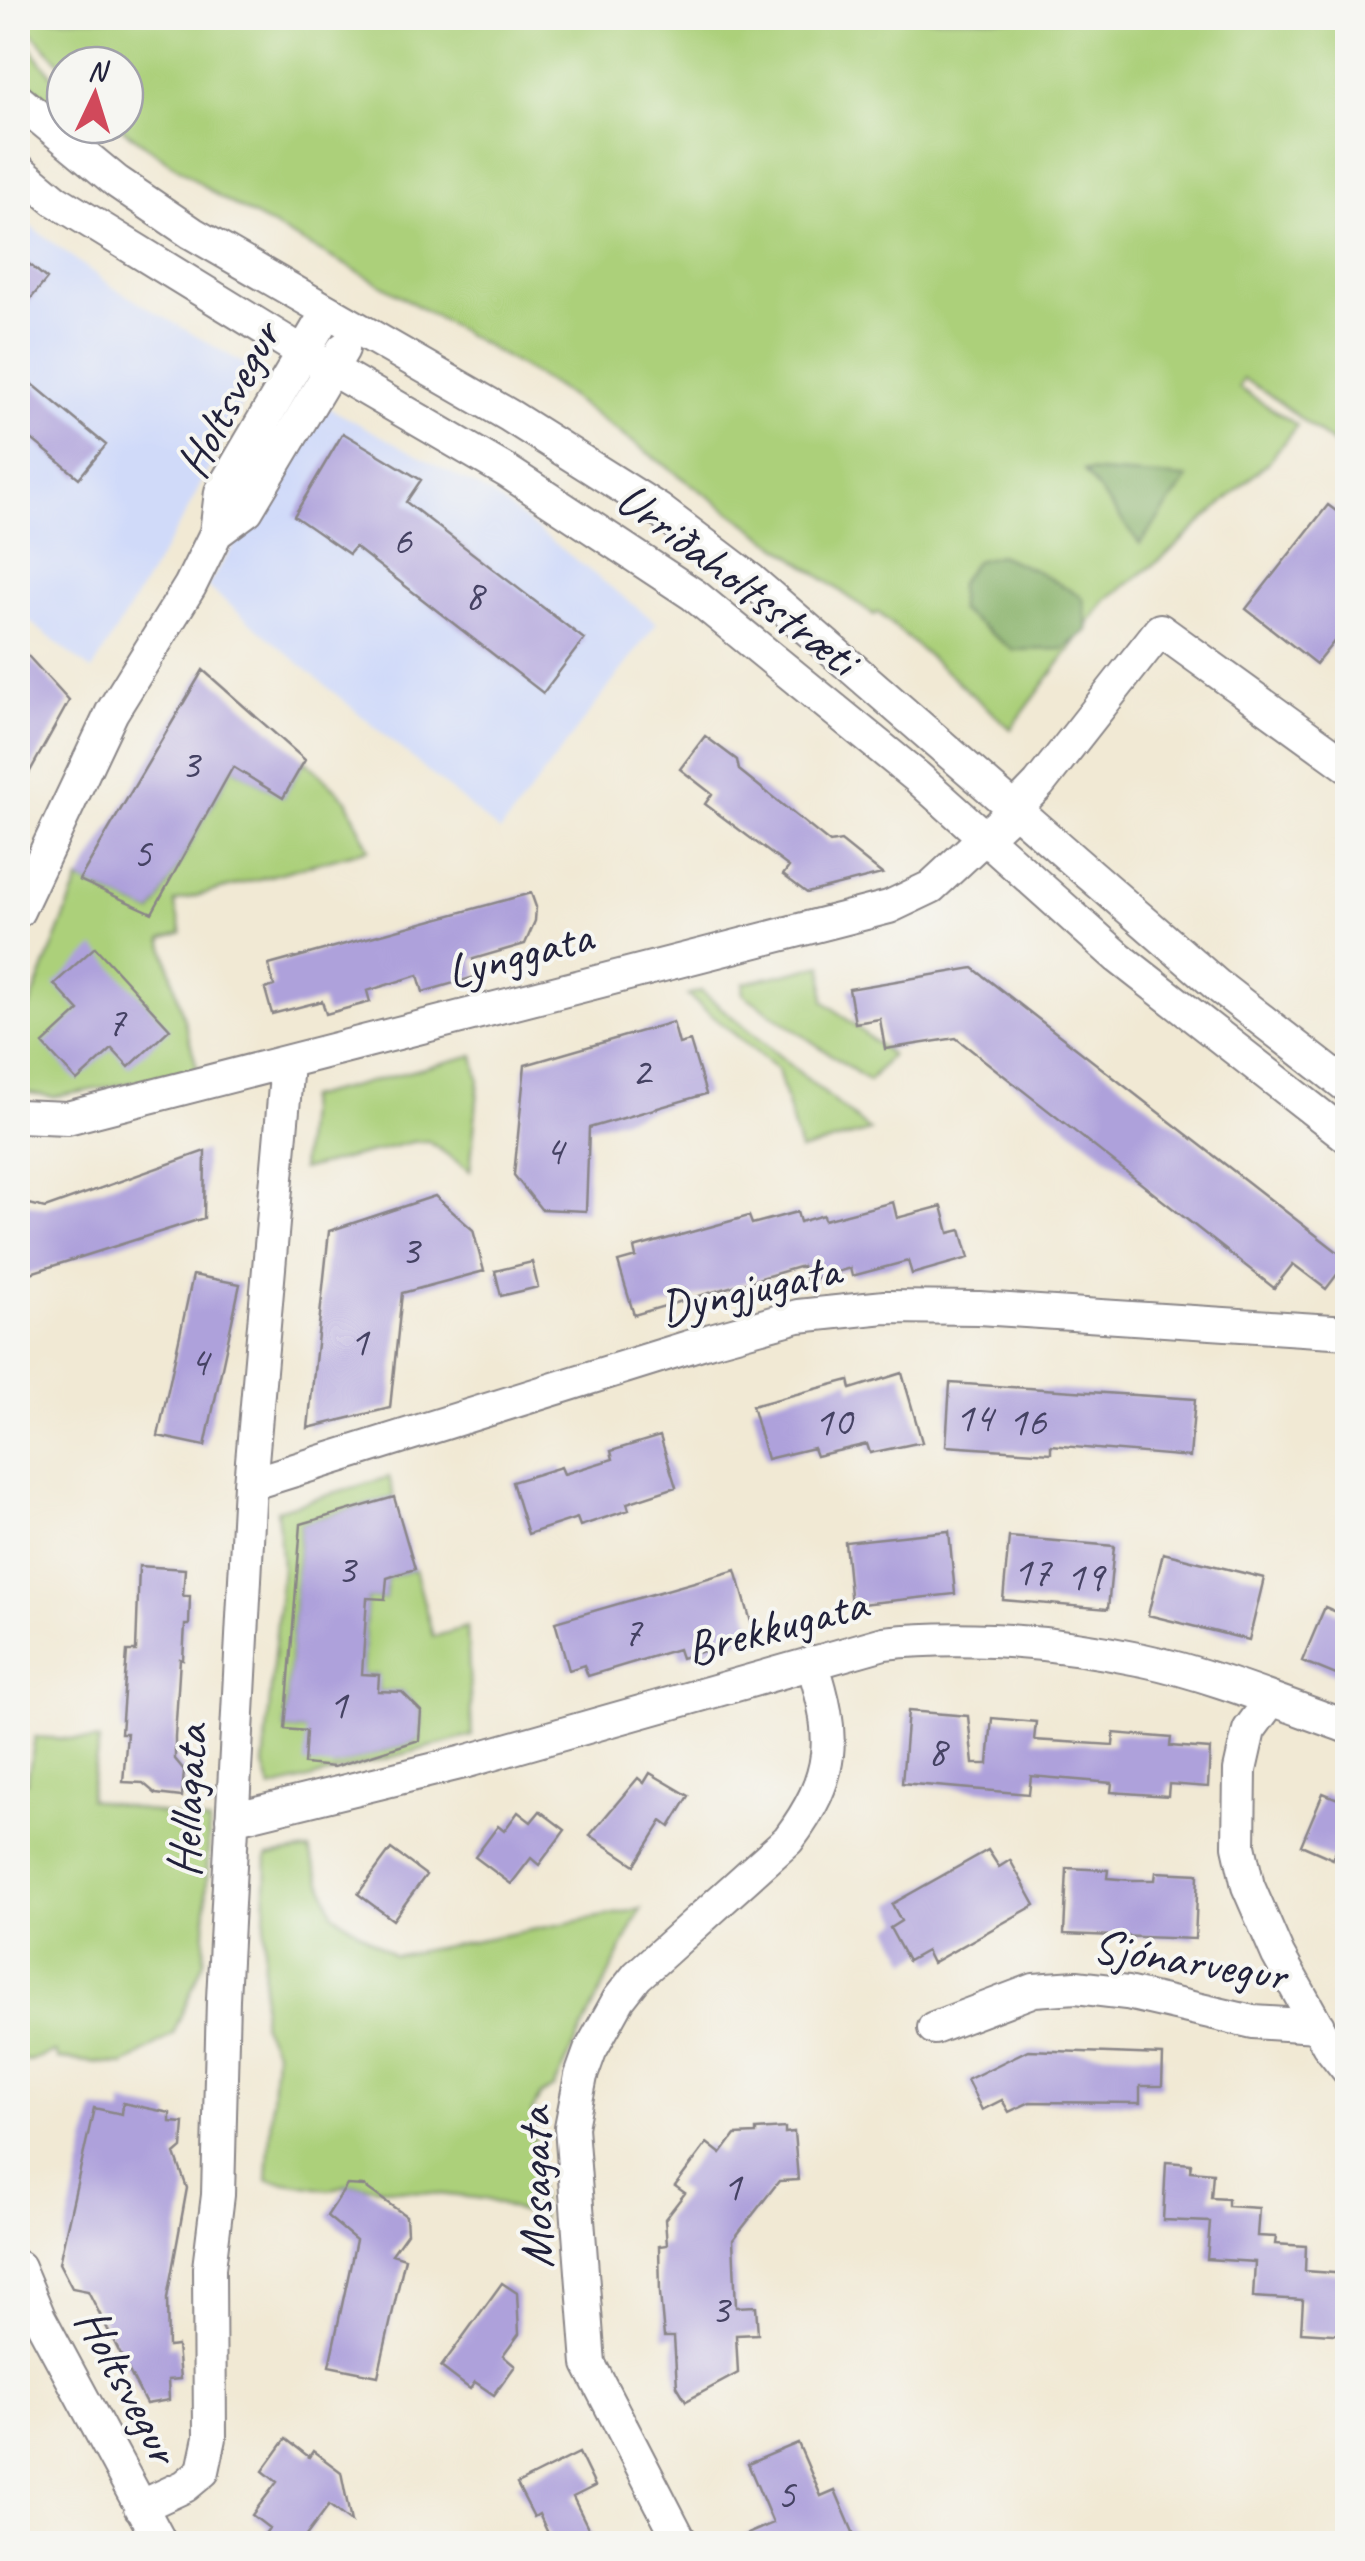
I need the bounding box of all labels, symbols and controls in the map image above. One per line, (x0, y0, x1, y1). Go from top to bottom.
north arrow (45, 45, 145, 145)
text: N (87, 52, 111, 89)
street label: Holtsvegur (162, 308, 296, 488)
street label: Urriðaholtsstræti (605, 469, 874, 692)
house number: 6 (393, 514, 413, 567)
house number: 8 (465, 569, 488, 622)
house number: 3 (181, 738, 203, 791)
house number: 5 (133, 827, 154, 880)
street label: Lynggata (440, 905, 601, 1002)
house number: 7 (107, 995, 128, 1048)
house number: 2 (632, 1045, 654, 1098)
house number: 4 (545, 1124, 568, 1177)
house number: 3 (401, 1224, 423, 1277)
street label: Dyngjugata (654, 1238, 849, 1339)
house number: 1 (350, 1315, 371, 1368)
house number: 4 (190, 1335, 213, 1388)
house number: 14 (955, 1391, 997, 1444)
house number: 10 (814, 1395, 855, 1448)
house number: 16 (1008, 1395, 1047, 1448)
house number: 3 (337, 1543, 359, 1596)
house number: 17 (1013, 1545, 1053, 1598)
house number: 19 (1066, 1550, 1107, 1603)
street label: Brekkugata (680, 1572, 876, 1679)
house number: 7 (623, 1605, 644, 1658)
house number: 1 (329, 1678, 350, 1731)
street label: Hellagata (153, 1720, 221, 1879)
house number: 8 (928, 1725, 951, 1778)
street label: Sjónarvegur (1089, 1915, 1294, 2005)
street label: Mosagata (504, 2104, 566, 2269)
house number: 1 (723, 2160, 744, 2213)
house number: 3 (711, 2283, 733, 2336)
street label: Holtsvegur (62, 2297, 196, 2477)
house number: 5 (777, 2468, 798, 2521)

